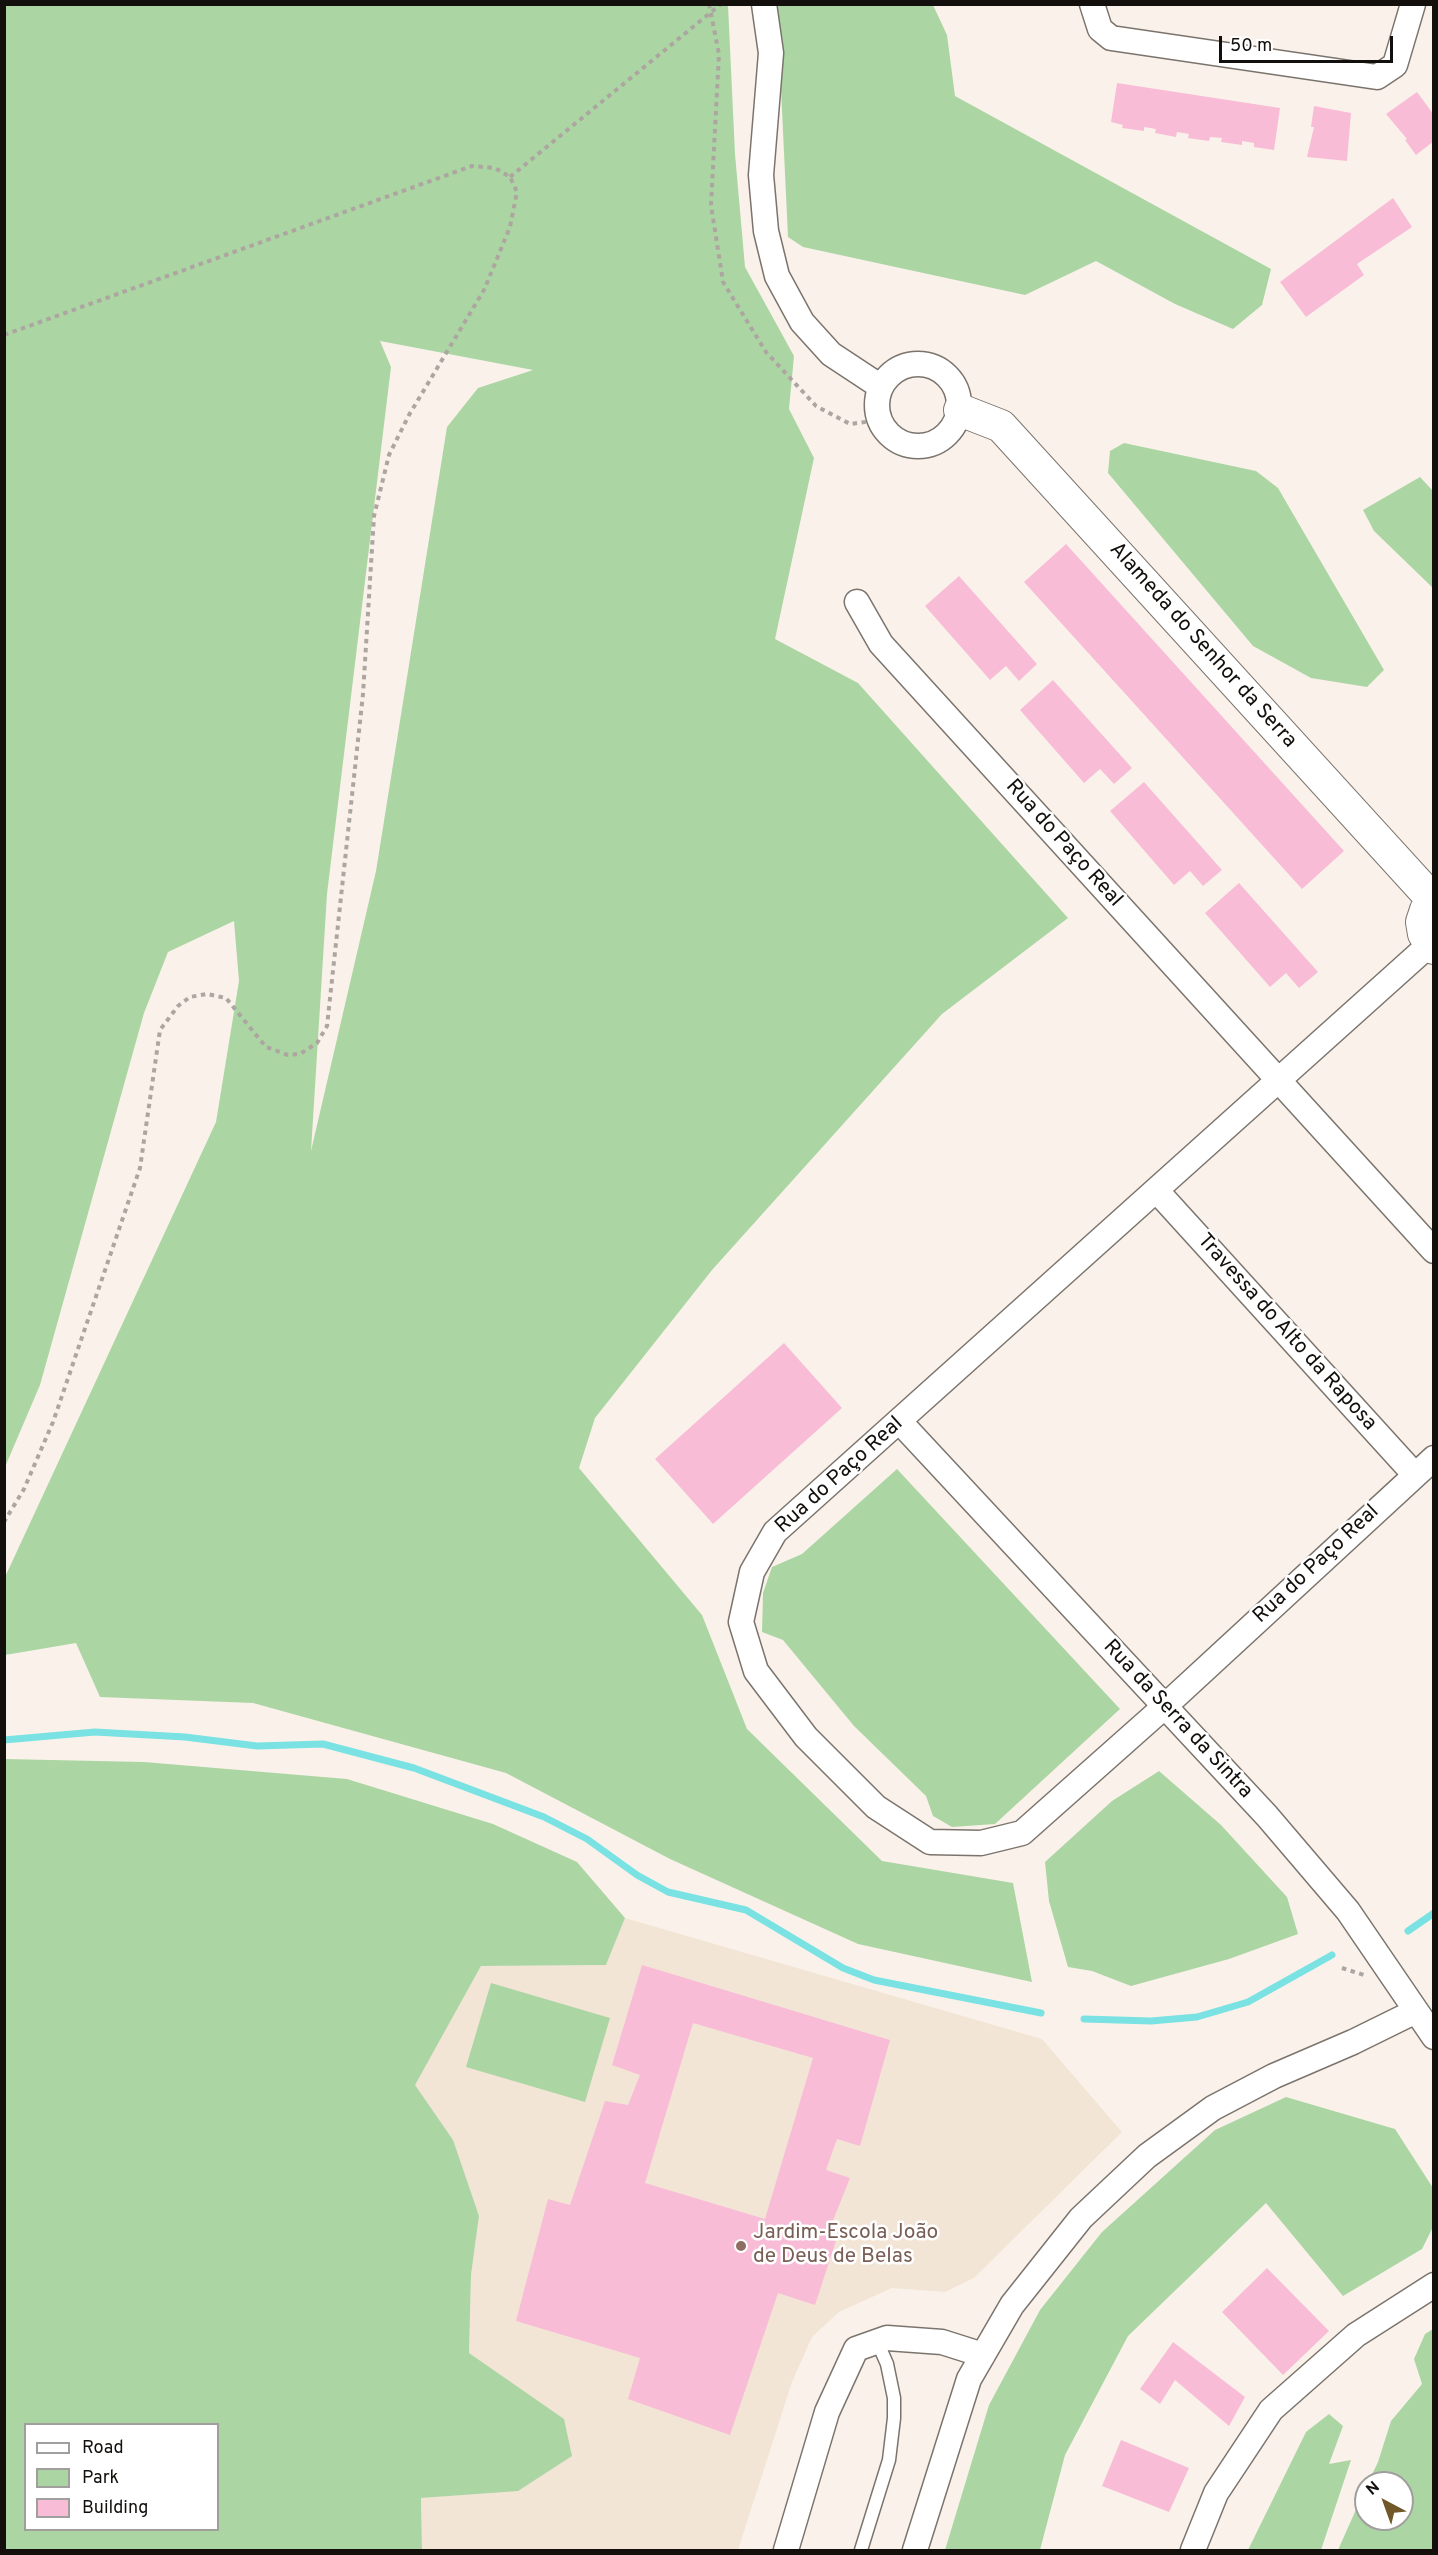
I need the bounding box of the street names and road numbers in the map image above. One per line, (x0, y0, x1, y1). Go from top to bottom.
street label: Alameda do Senhor da Serra (1103, 538, 1301, 754)
street label: Rua do Paço Real (999, 775, 1127, 913)
street label: Travessa do Alto da Raposa (1191, 1229, 1381, 1437)
street label: Rua do Paço Real (771, 1412, 909, 1540)
street label: Rua do Paço Real (1249, 1500, 1385, 1630)
street label: Rua da Serra da Sintra (1097, 1635, 1257, 1805)

